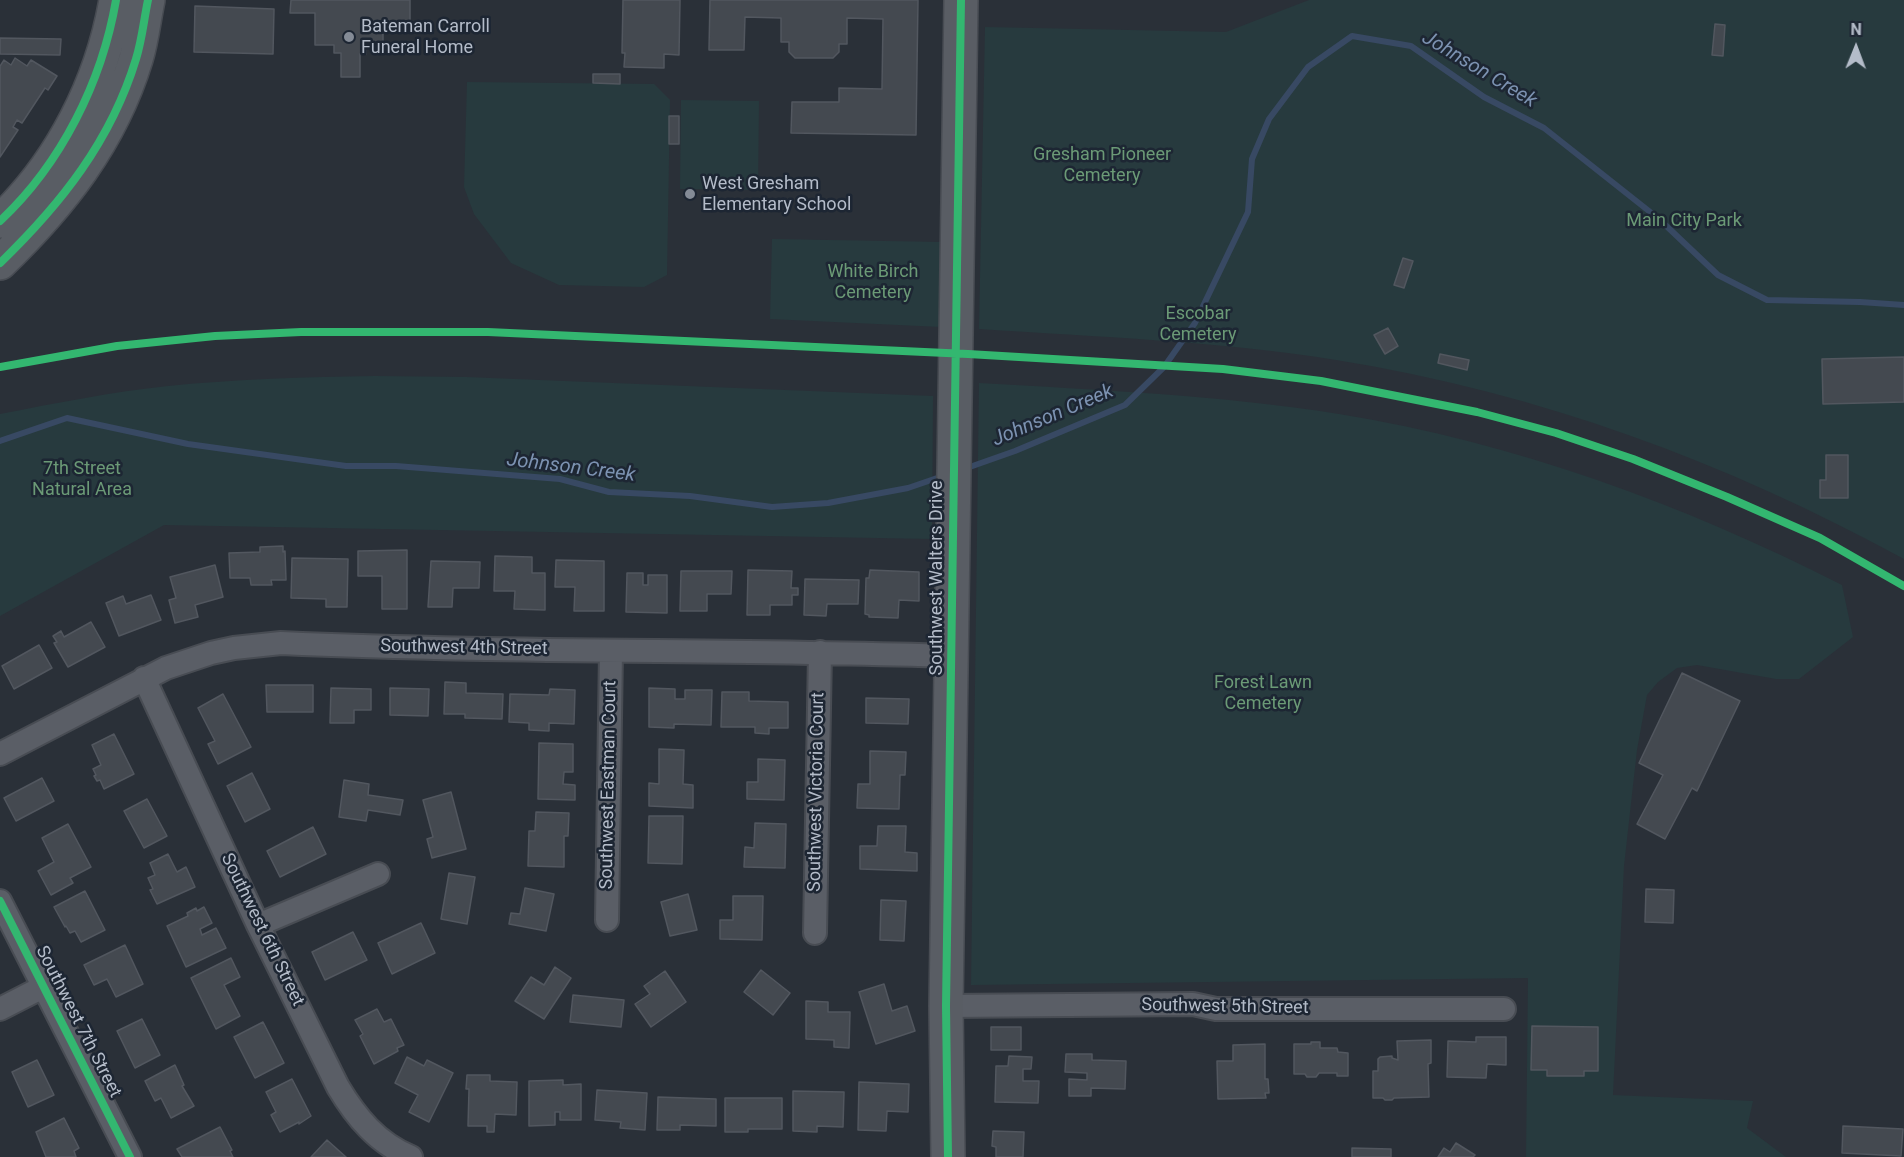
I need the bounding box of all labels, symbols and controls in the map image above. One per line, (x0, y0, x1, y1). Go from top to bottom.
place label: Bateman Carroll Funeral Home (361, 16, 490, 58)
north arrow (1826, 18, 1886, 78)
text: N (1851, 20, 1862, 39)
water label: Johnson Creek (1417, 26, 1541, 114)
marker: Bateman Carroll Funeral Home (342, 30, 356, 44)
park label: Gresham Pioneer Cemetery (1033, 144, 1171, 186)
place label: West Gresham Elementary School (702, 173, 851, 216)
marker: West Gresham Elementary School (683, 187, 697, 201)
park label: Main City Park (1626, 210, 1742, 232)
park label: White Birch Cemetery (827, 261, 919, 304)
park label: Escobar Cemetery (1160, 303, 1236, 346)
water label: Johnson Creek (989, 380, 1117, 452)
water label: Johnson Creek (505, 448, 637, 488)
park label: 7th Street Natural Area (32, 458, 132, 500)
street label: Southwest Walters Drive (926, 481, 948, 675)
street label: Southwest 4th Street (380, 636, 548, 660)
park label: Forest Lawn Cemetery (1214, 672, 1312, 714)
street label: Southwest Eastman Court (596, 680, 622, 890)
street label: Southwest Victoria Court (804, 692, 830, 892)
street label: Southwest 6th Street (216, 850, 308, 1010)
street label: Southwest 7th Street (30, 943, 126, 1101)
street label: Southwest 5th Street (1141, 995, 1309, 1019)

